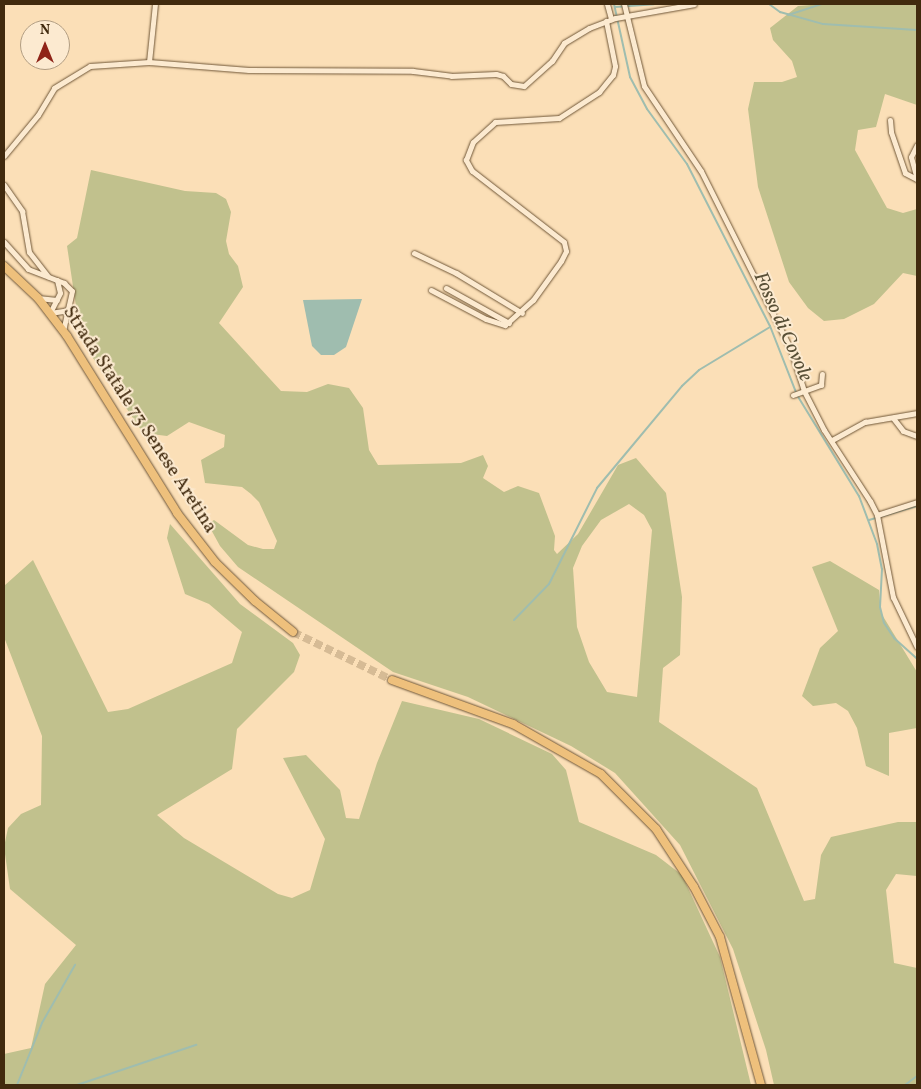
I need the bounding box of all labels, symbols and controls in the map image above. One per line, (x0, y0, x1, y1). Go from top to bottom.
north arrow (20, 20, 70, 70)
text: N (40, 21, 50, 40)
water label: Fosso di Covole (747, 269, 817, 385)
street label: Strada Statale 73 Senese Aretina (57, 302, 221, 538)

